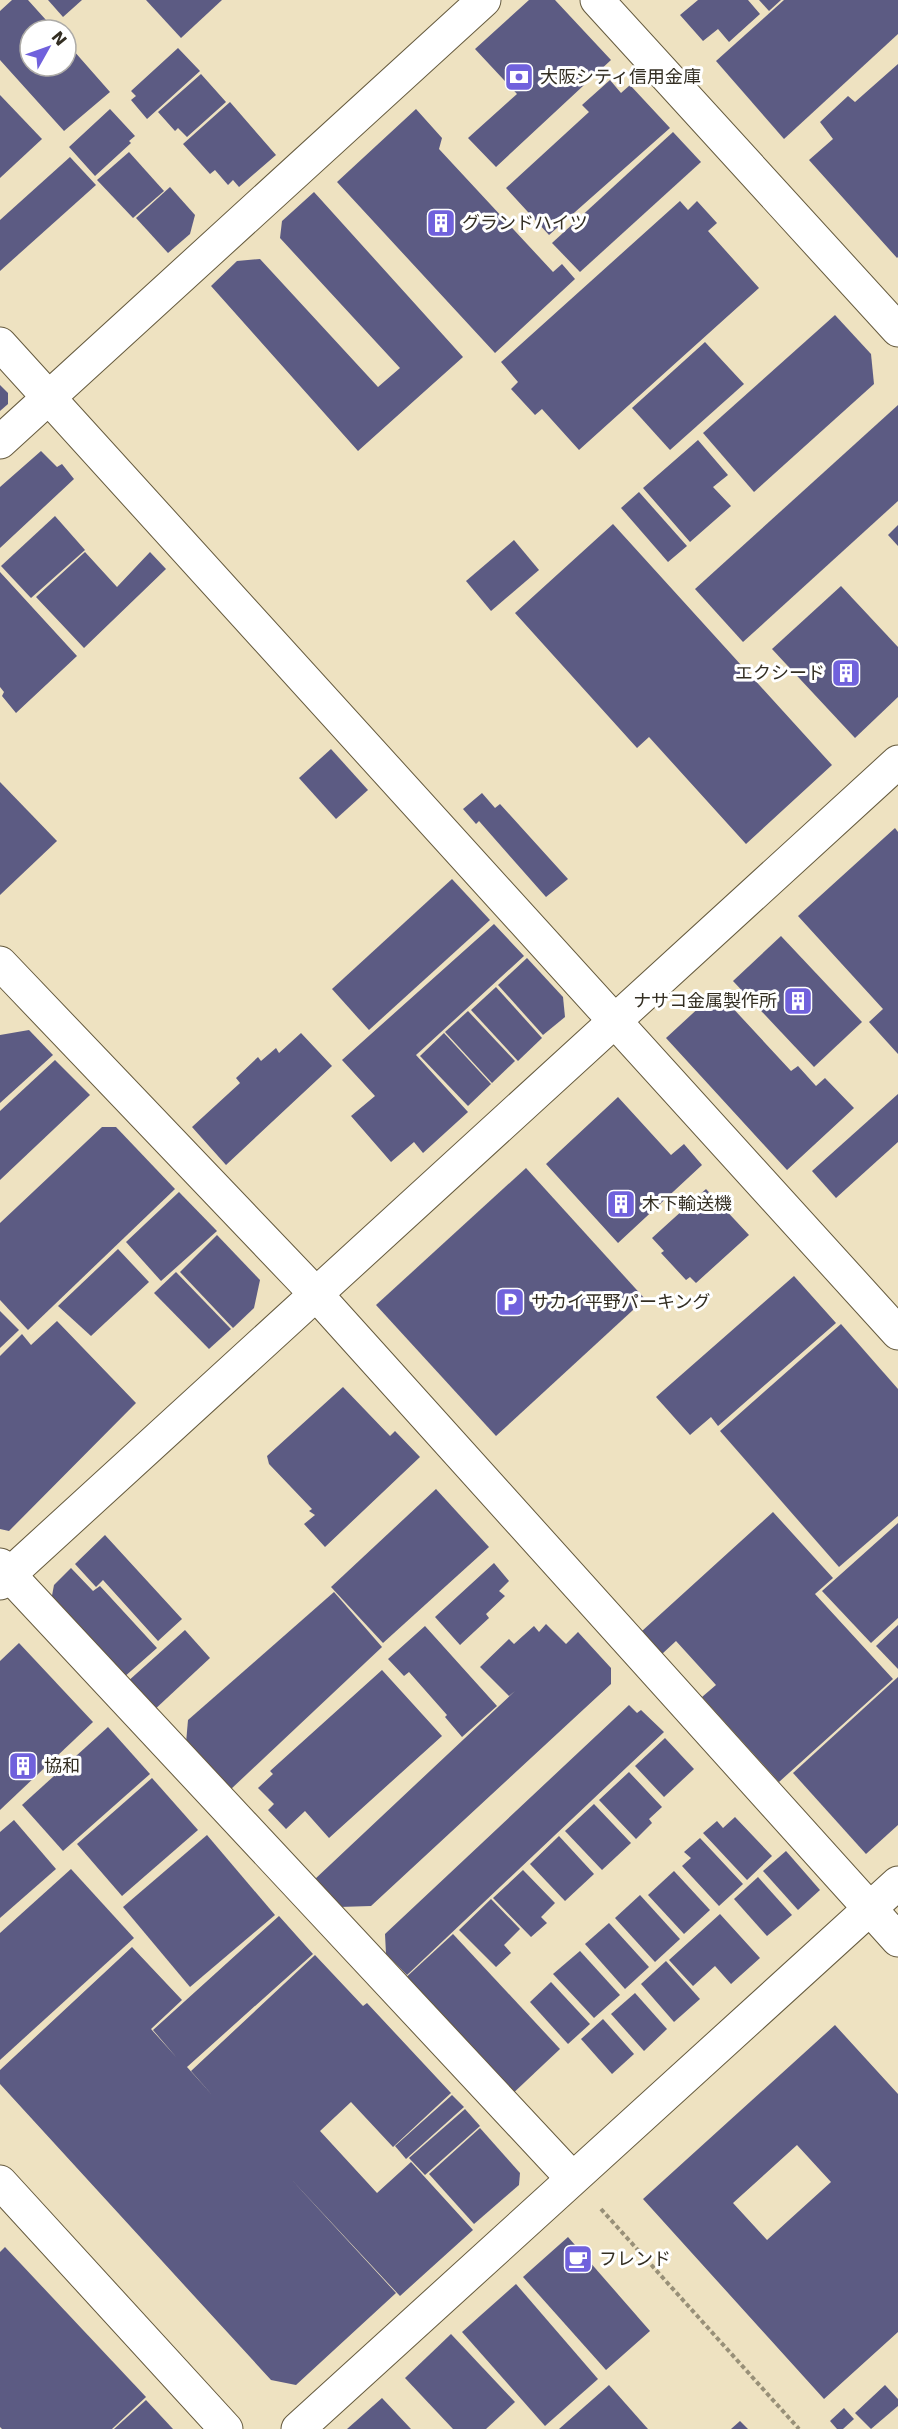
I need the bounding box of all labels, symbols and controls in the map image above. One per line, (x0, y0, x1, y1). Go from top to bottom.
north arrow (18, 18, 78, 78)
text: N (48, 27, 71, 50)
bank icon: 大阪シティ信用金庫 (503, 61, 535, 93)
place label: 大阪シティ信用金庫 (540, 66, 701, 87)
building icon: グランドハイツ (425, 207, 457, 239)
place label: グランドハイツ (462, 212, 588, 233)
building icon: エクシード (830, 657, 862, 689)
place label: エクシード (735, 662, 825, 683)
building icon: ナサコ金属製作所 (782, 985, 814, 1017)
place label: ナサコ金属製作所 (633, 990, 777, 1011)
building icon: 木下輸送機 (605, 1188, 637, 1220)
place label: 木下輸送機 (642, 1193, 732, 1214)
parking icon: サカイ平野パーキング (494, 1286, 526, 1318)
place label: サカイ平野パーキング (531, 1291, 710, 1312)
building icon: 協和 (7, 1750, 39, 1782)
place label: 協和 (44, 1755, 80, 1776)
cafe icon: フレンド (562, 2243, 594, 2275)
place label: フレンド (599, 2248, 671, 2269)

